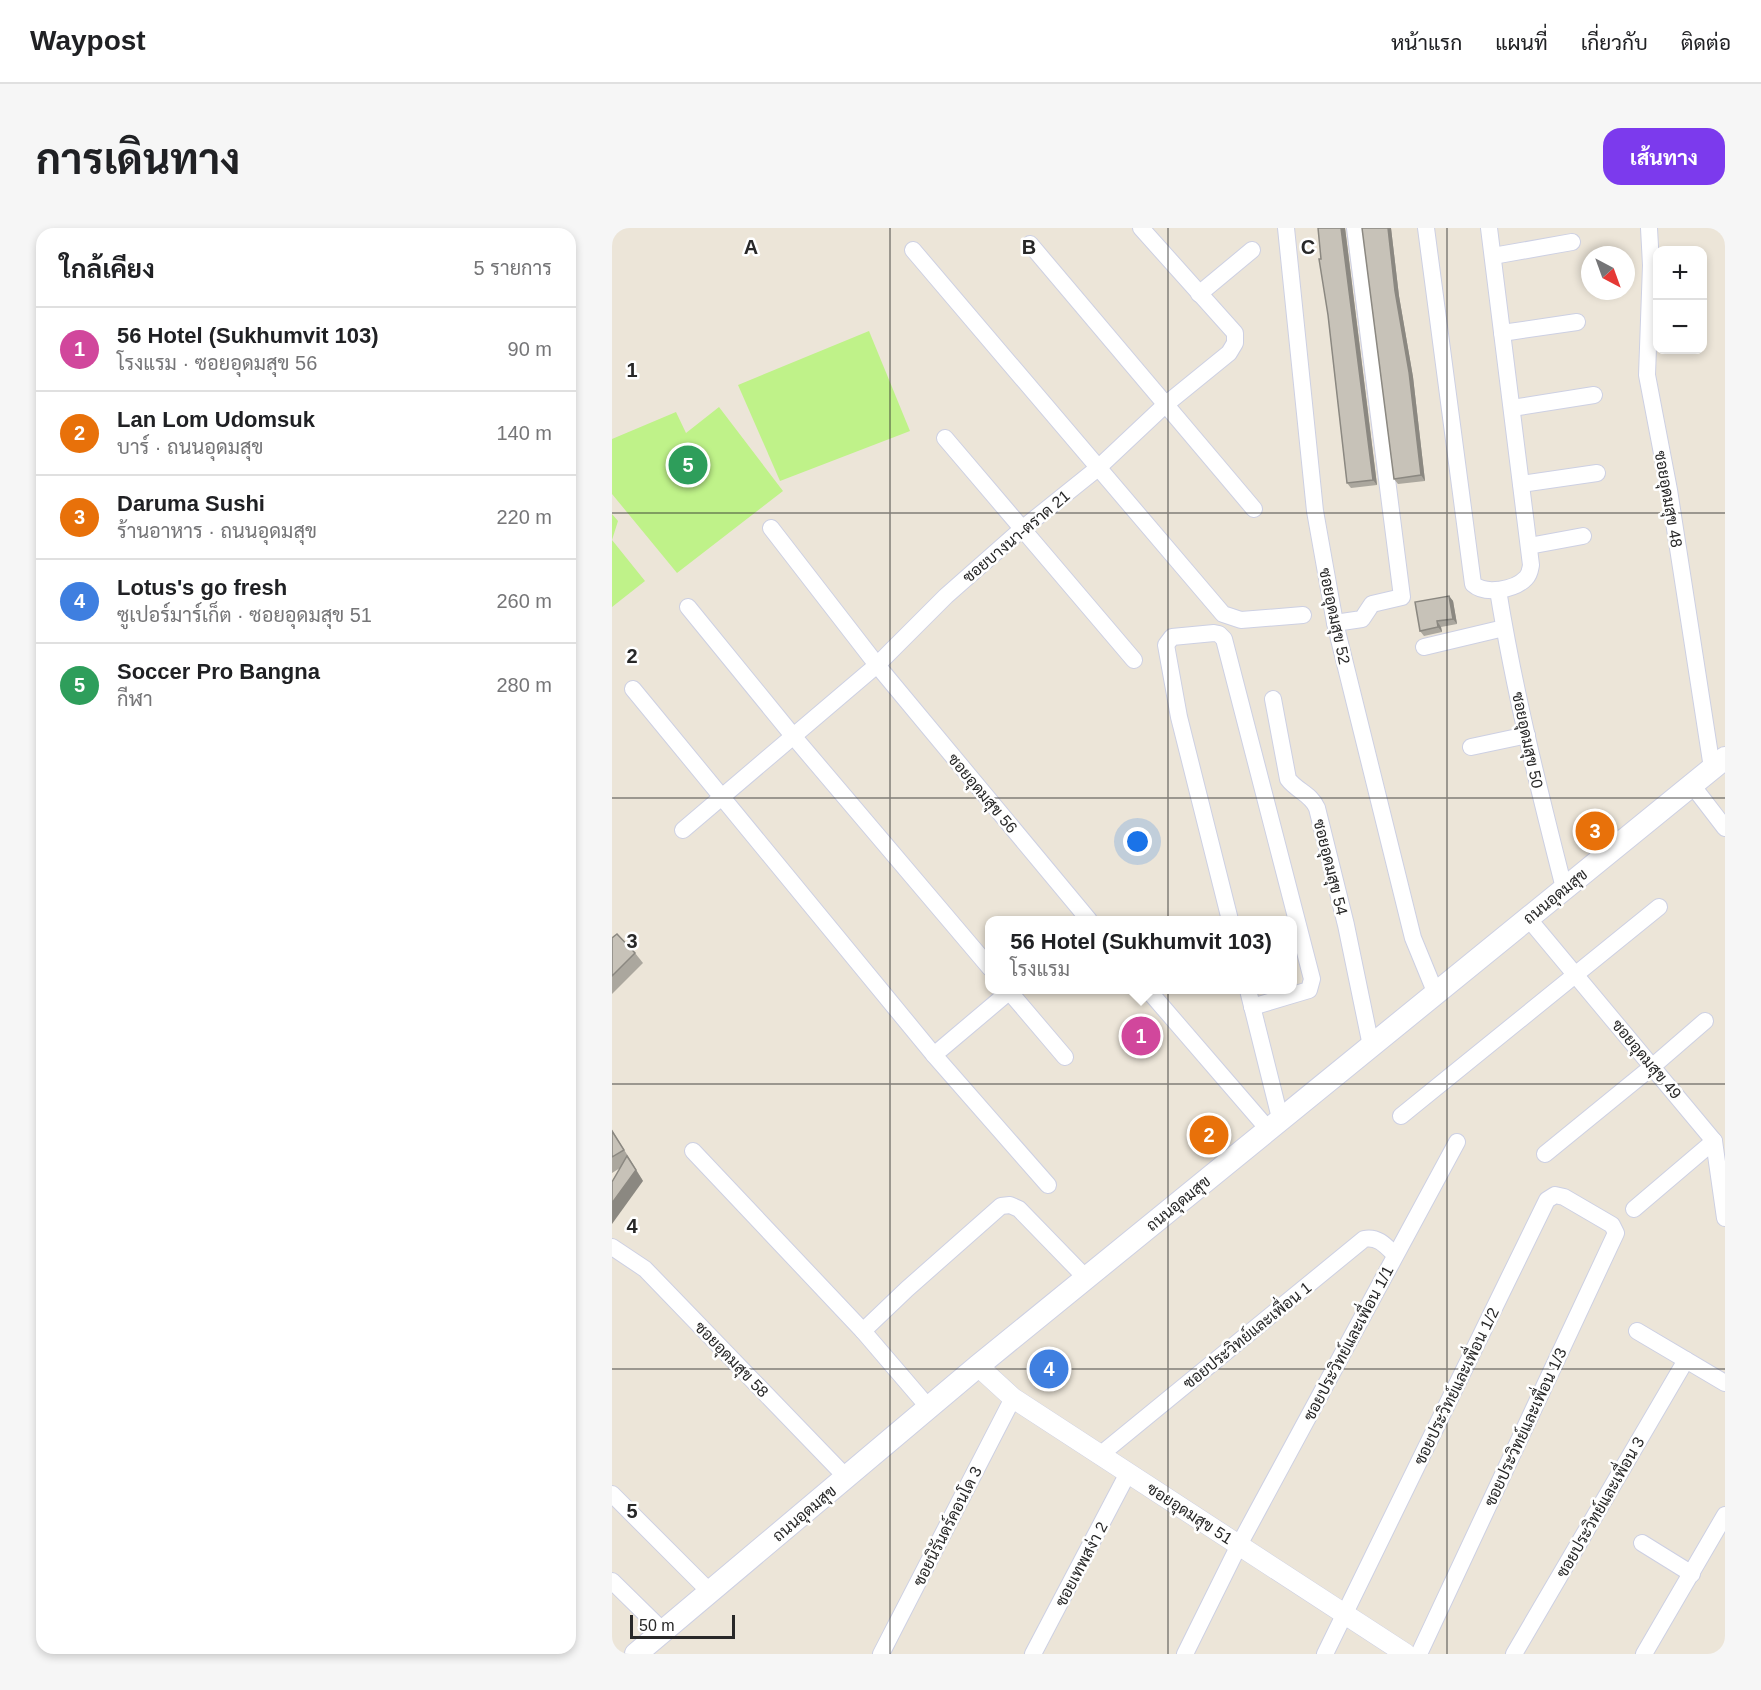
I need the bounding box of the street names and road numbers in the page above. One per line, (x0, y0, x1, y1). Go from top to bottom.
street label: ซอยอุดมสุข 48 (1649, 449, 1685, 549)
street label: ซอยบางนา-ตราด 21 (960, 487, 1073, 586)
street label: ซอยอุดมสุข 52 (1313, 566, 1353, 667)
street label: ซอยอุดมสุข 50 (1506, 690, 1546, 791)
street label: ซอยอุดมสุข 56 (942, 750, 1021, 838)
street label: ซอยอุดมสุข 54 (1307, 817, 1351, 918)
street label: ถนนอุดมสุข (1520, 866, 1593, 930)
street label: ซอยอุดมสุข 49 (1606, 1016, 1685, 1104)
street label: ถนนอุดมสุข (1143, 1173, 1216, 1237)
street label: ซอยประวิทย์และเพื่อน 1/1 (1295, 1260, 1397, 1424)
street label: ซอยประวิทย์และเพื่อน 1 (1176, 1274, 1315, 1392)
street label: ซอยประวิทย์และเพื่อน 1/2 (1406, 1302, 1502, 1468)
street label: ซอยอุดมสุข 58 (689, 1318, 772, 1403)
street label: ซอยประวิทย์และเพื่อน 1/3 (1476, 1343, 1570, 1509)
street label: ซอยประวิทย์และเพื่อน 3 (1548, 1431, 1648, 1581)
street label: ซอยนิรันดร์คอนโด 3 (906, 1462, 985, 1589)
street label: ซอยอุดมสุข 51 (1142, 1480, 1236, 1550)
street label: ถนนอุดมสุข (769, 1482, 841, 1547)
street label: ซอยเทพสง่า 2 (1050, 1518, 1111, 1609)

